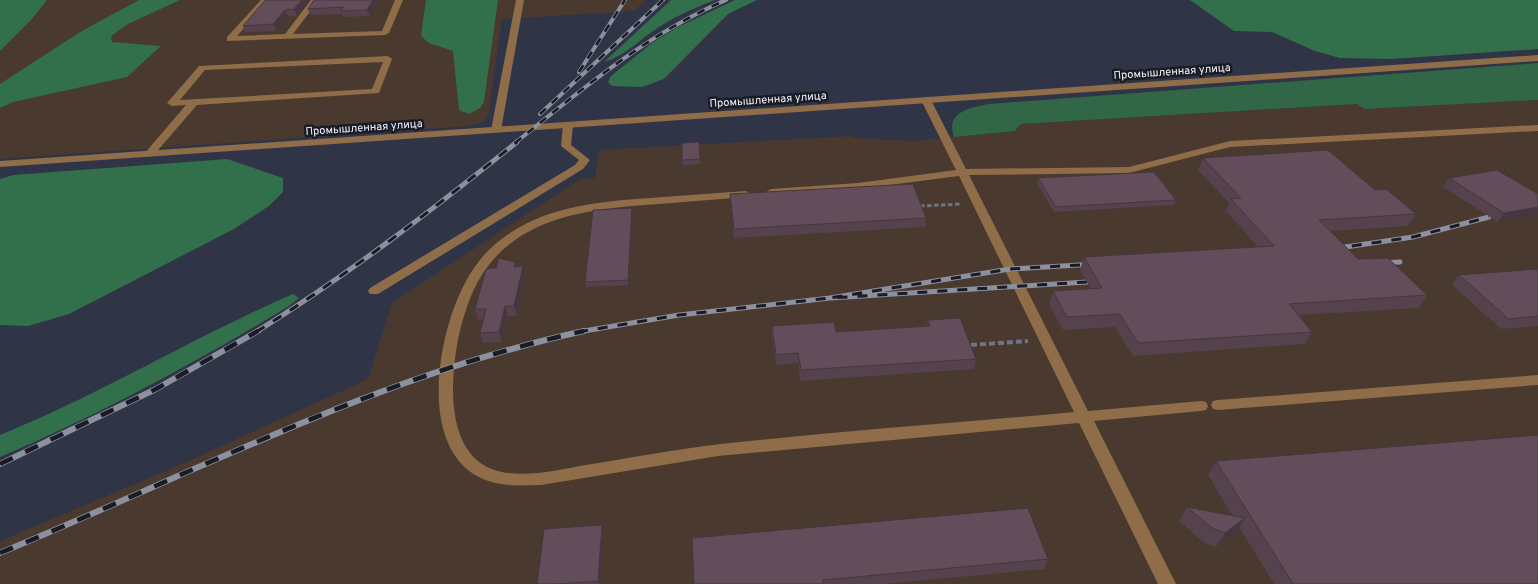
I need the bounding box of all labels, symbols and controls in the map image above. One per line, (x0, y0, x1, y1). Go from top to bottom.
street label: Промышленная улица (1113, 61, 1231, 83)
street label: Промышленная улица (709, 89, 827, 111)
street label: Промышленная улица (305, 117, 423, 139)

